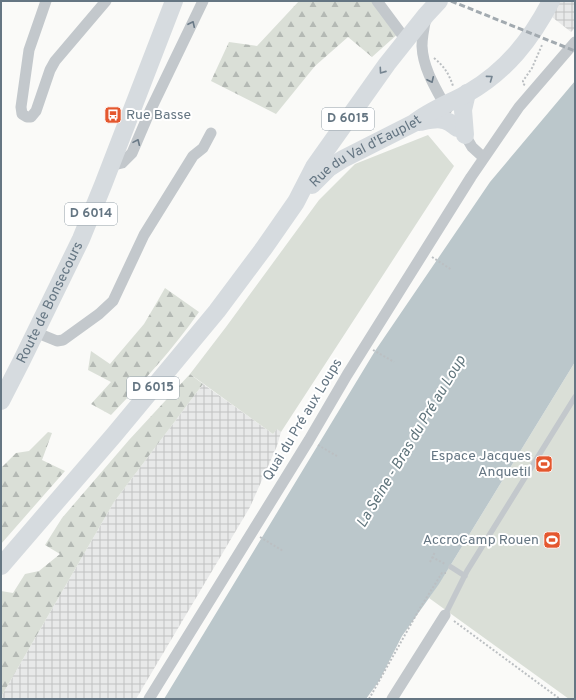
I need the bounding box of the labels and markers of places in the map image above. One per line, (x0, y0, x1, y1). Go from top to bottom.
bus stop icon: Rue Basse (103, 105, 123, 125)
place label: Rue Basse (126, 107, 191, 124)
place label: Espace Jacques Anquetil (431, 448, 531, 481)
sports icon: Espace Jacques Anquetil (534, 454, 554, 474)
sports icon: AccroCamp Rouen (542, 530, 562, 550)
place label: AccroCamp Rouen (423, 532, 539, 549)

